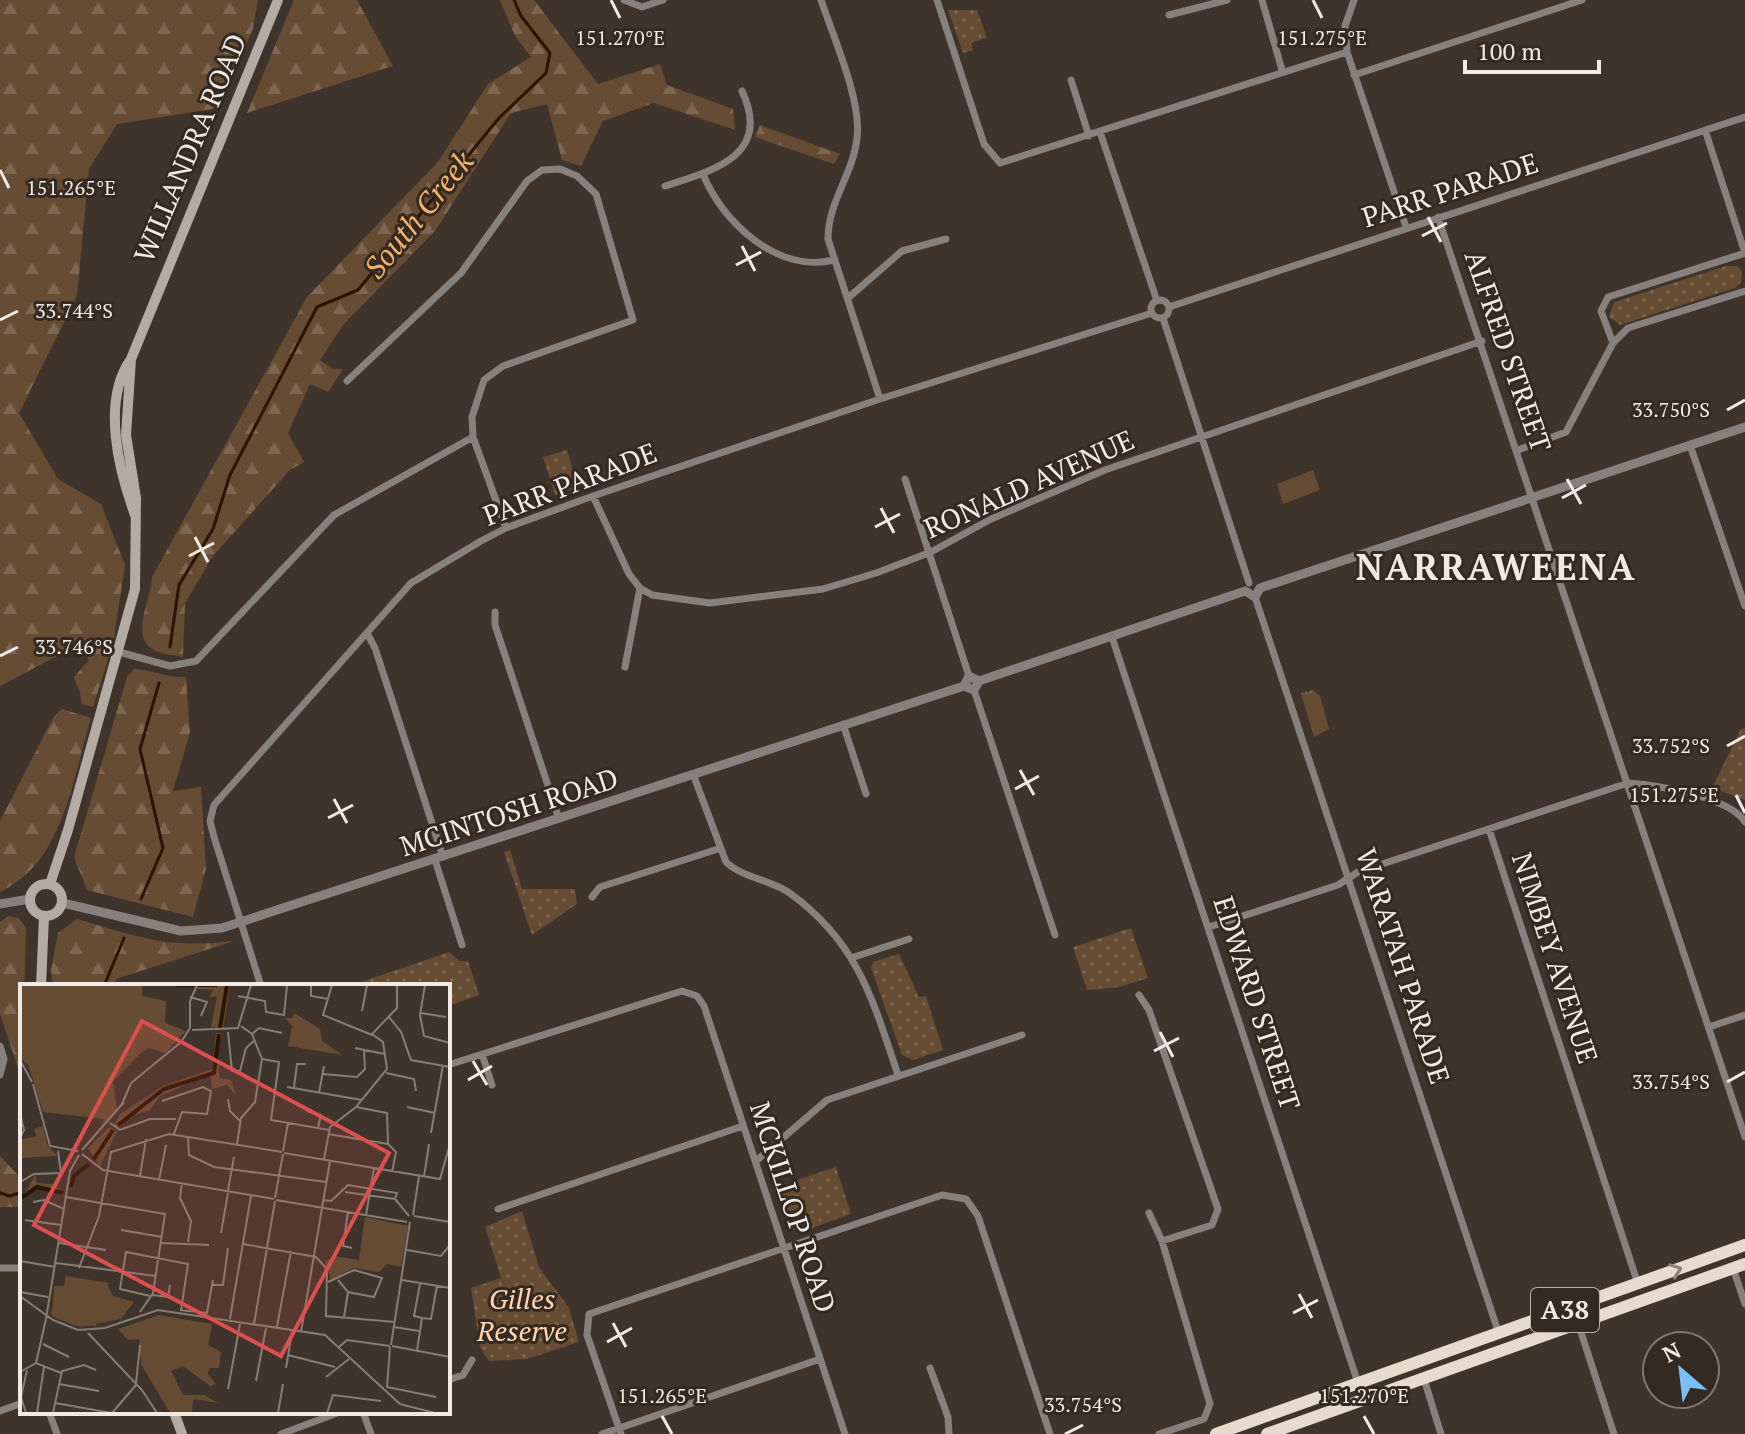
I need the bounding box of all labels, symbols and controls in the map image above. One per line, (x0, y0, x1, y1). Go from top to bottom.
text: 151.270°E (575, 24, 665, 51)
text: 151.275°E (1277, 24, 1367, 51)
scale bar (1465, 24, 1599, 74)
street label: WILLANDRA ROAD (125, 28, 254, 268)
text: 100 m (1477, 35, 1542, 67)
water label: South Creek (354, 142, 482, 287)
street label: PARR PARADE (1357, 144, 1543, 235)
text: 151.265°E (26, 174, 116, 201)
street label: ALFRED STREET (1457, 245, 1560, 456)
text: 33.744°S (35, 297, 113, 324)
text: 33.750°S (1632, 396, 1710, 423)
street label: RONALD AVENUE (918, 421, 1140, 546)
street label: PARR PARADE (478, 433, 662, 534)
district label: NARRAWEENA (1356, 543, 1636, 590)
text: 33.746°S (35, 633, 113, 660)
text: 33.752°S (1632, 732, 1710, 759)
street label: MCINTOSH ROAD (395, 759, 623, 864)
text: 151.275°E (1629, 781, 1719, 808)
street label: WARATAH PARADE (1348, 843, 1459, 1088)
street label: NIMBEY AVENUE (1504, 848, 1607, 1068)
street label: EDWARD STREET (1205, 891, 1309, 1114)
inset map (20, 984, 450, 1414)
text: 33.754°S (1632, 1068, 1710, 1095)
street label: MCKILLOP ROAD (742, 1097, 845, 1317)
one-way arrow (1668, 1264, 1682, 1280)
park label: Gilles Reserve (476, 1280, 567, 1349)
road number: A38 (1531, 1288, 1599, 1332)
north arrow (1641, 1330, 1721, 1410)
text: N (1657, 1335, 1686, 1369)
text: 151.265°E (617, 1382, 707, 1409)
text: 151.270°E (1319, 1382, 1409, 1409)
text: 33.754°S (1044, 1391, 1122, 1418)

